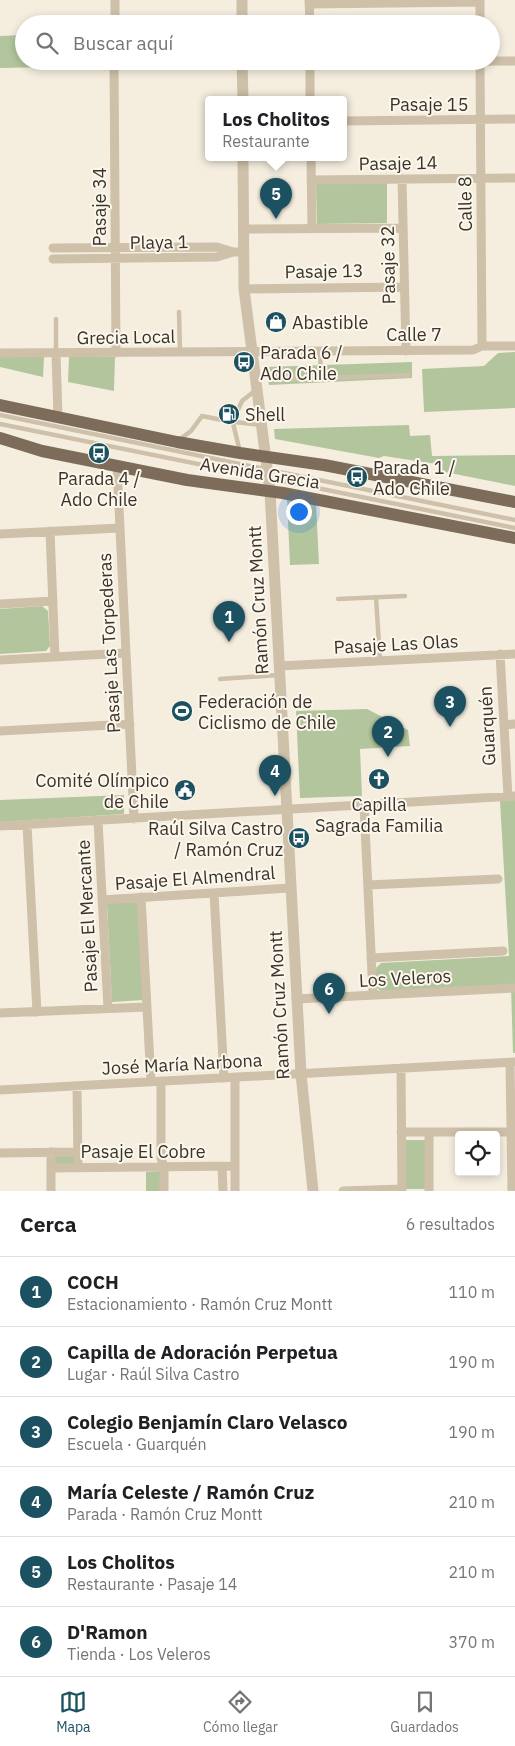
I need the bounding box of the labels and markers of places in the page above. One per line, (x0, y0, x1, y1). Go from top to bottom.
pin: 5 (260, 178, 292, 219)
shop icon: Abastible (264, 310, 288, 334)
place label: Abastible (292, 311, 368, 334)
place label: Parada 6 / Ado Chile (260, 341, 343, 385)
bus stop icon: Parada 6 / Ado Chile (232, 350, 256, 374)
fuel station icon: Shell (217, 402, 241, 426)
place label: Shell (245, 403, 285, 426)
bus stop icon: Parada 4 / Ado Chile (87, 441, 111, 465)
place label: Parada 1 / Ado Chile (373, 456, 456, 500)
bus stop icon: Parada 1 / Ado Chile (345, 465, 369, 489)
place label: Parada 4 / Ado Chile (58, 467, 140, 511)
pin: 1 (213, 601, 245, 642)
pin: 3 (434, 686, 466, 727)
place label: Federación de Ciclismo de Chile (198, 690, 336, 734)
sports icon: Federación de Ciclismo de Chile (170, 699, 194, 723)
pin: 2 (372, 716, 404, 757)
pin: 4 (259, 755, 291, 796)
church icon: Capilla Sagrada Familia (367, 767, 391, 791)
place label: Comité Olímpico de Chile (35, 769, 169, 813)
public building icon: Comité Olímpico de Chile (173, 778, 197, 802)
place label: Capilla Sagrada Familia (315, 793, 443, 837)
place label: Raúl Silva Castro / Ramón Cruz (148, 817, 283, 861)
bus stop icon: Raúl Silva Castro / Ramón Cruz (287, 826, 311, 850)
pin: 6 (313, 973, 345, 1014)

